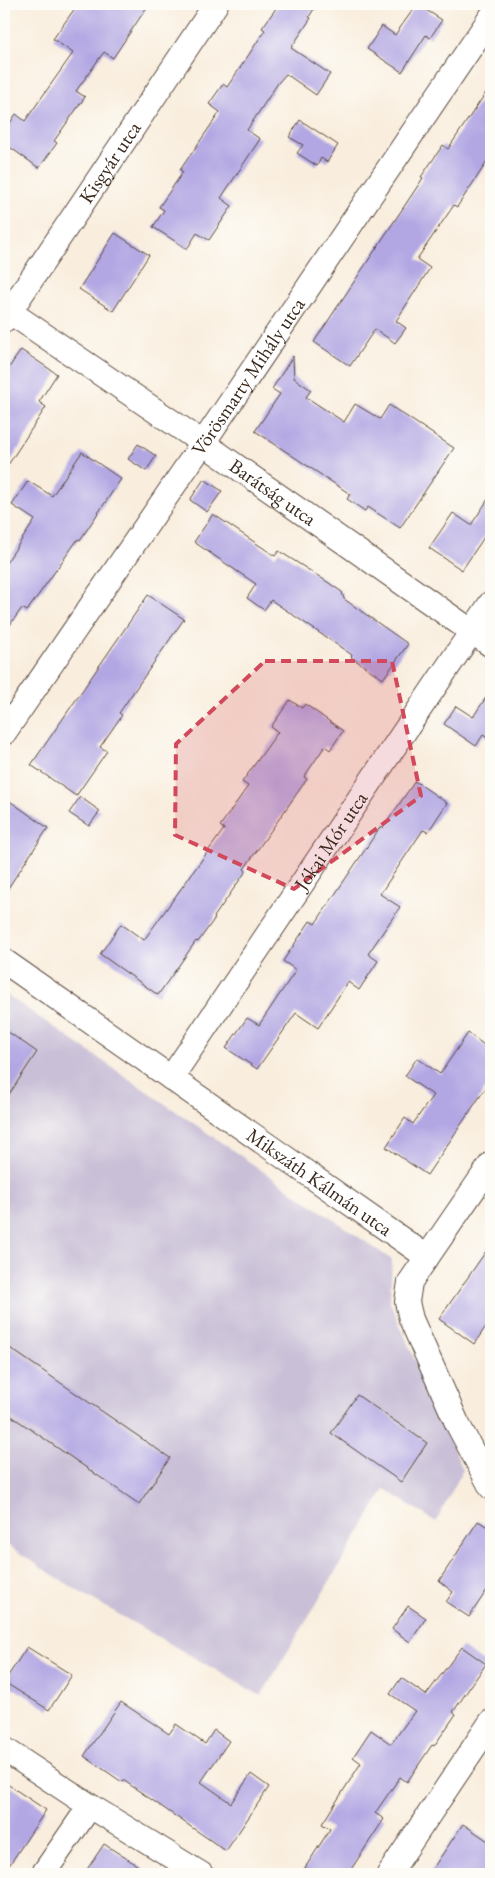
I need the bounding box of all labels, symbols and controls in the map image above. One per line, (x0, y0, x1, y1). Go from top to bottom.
street label: Kisgyár utca (73, 116, 147, 208)
street label: Vörösmarty Mihály utca (185, 292, 311, 460)
street label: Barátság utca (224, 453, 322, 532)
street label: Jókai Mór utca (287, 786, 373, 897)
street label: Mikszáth Kálmán utca (241, 1122, 397, 1242)

